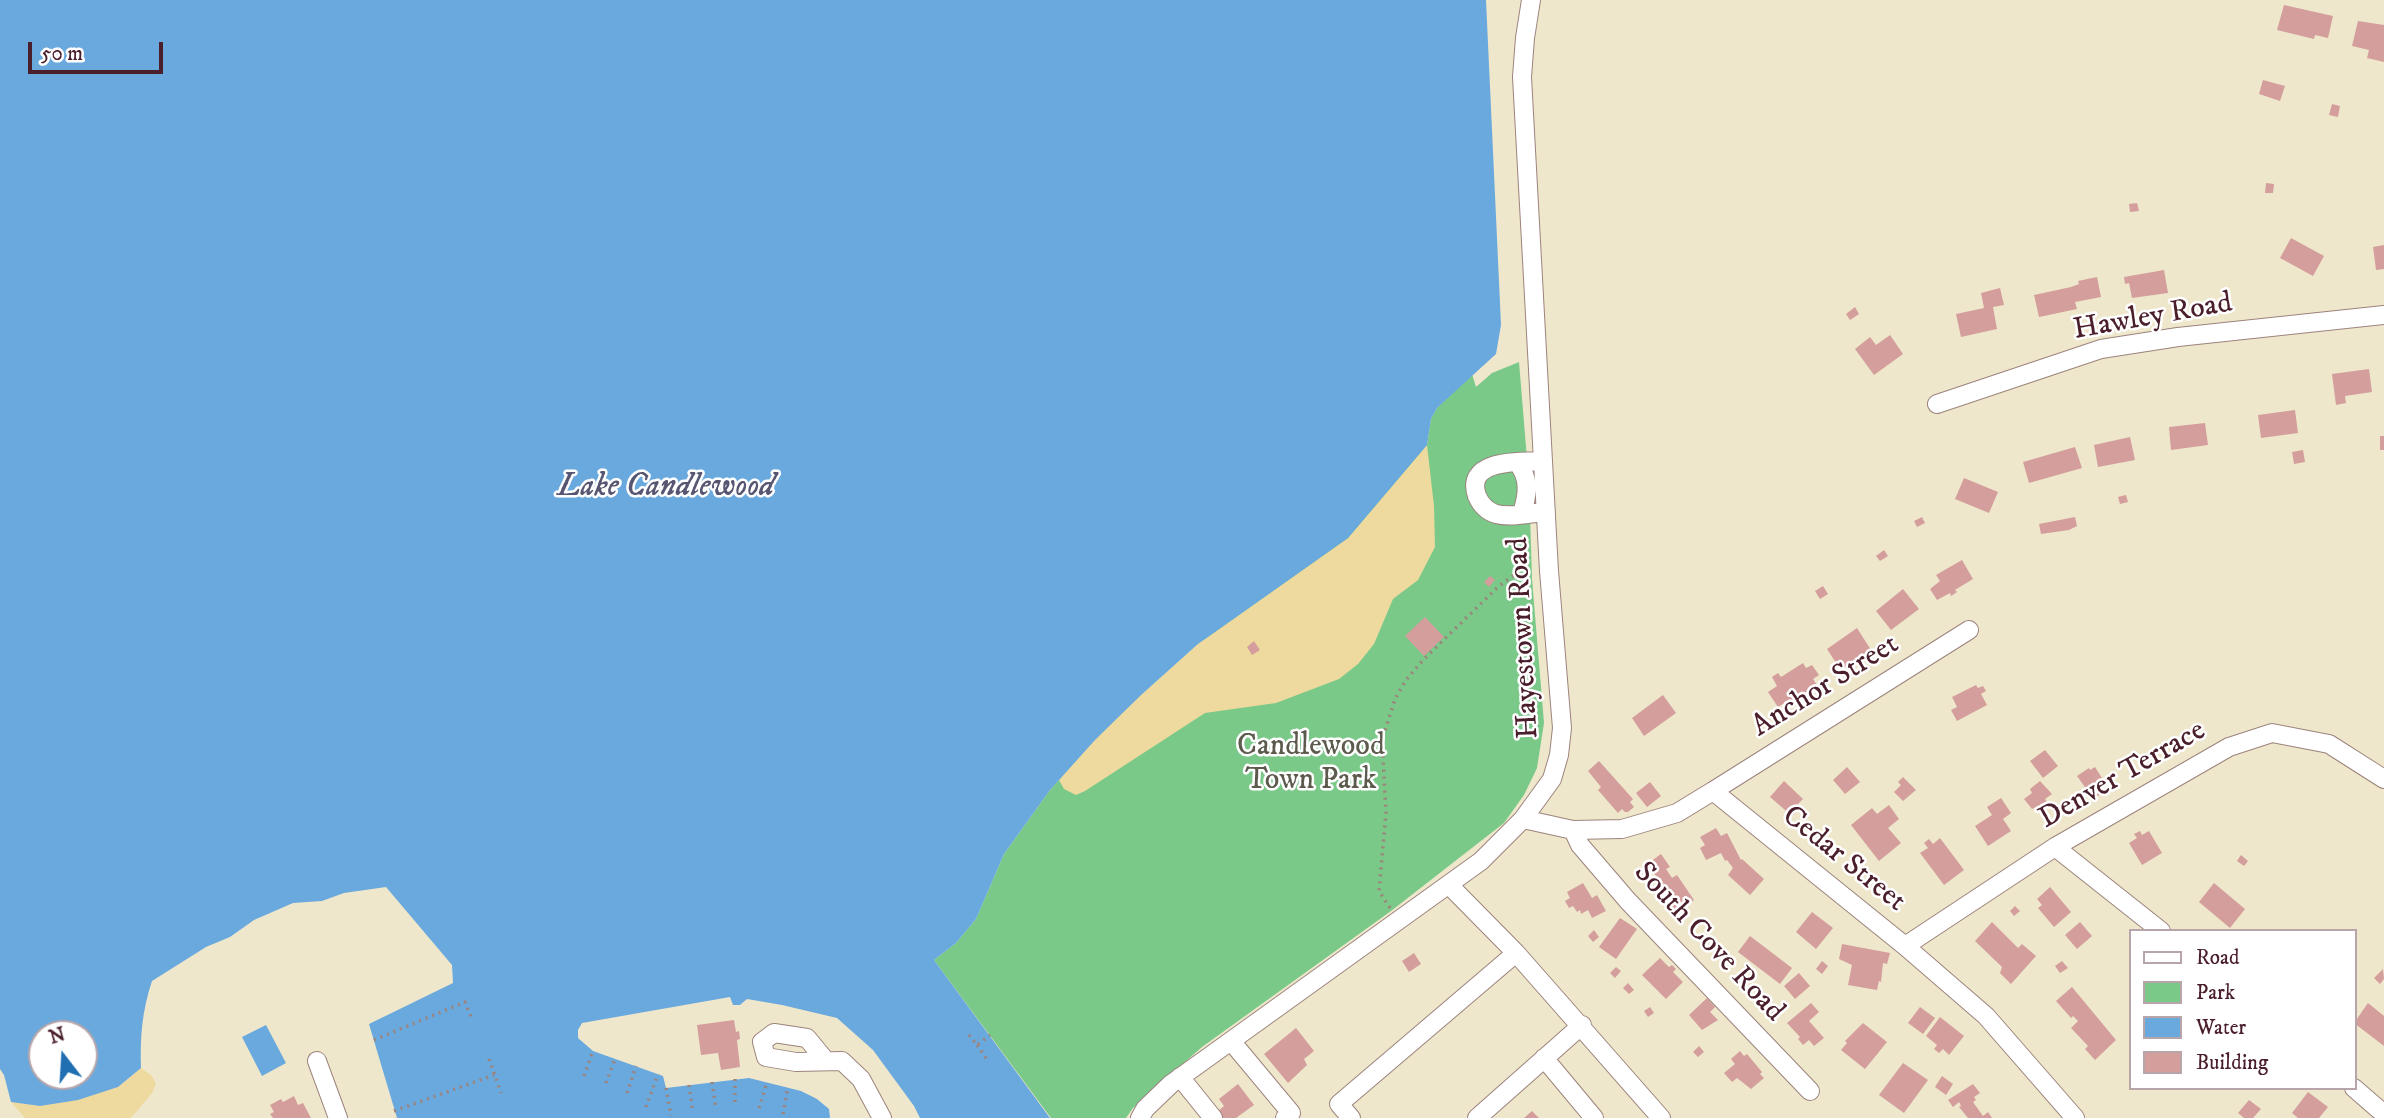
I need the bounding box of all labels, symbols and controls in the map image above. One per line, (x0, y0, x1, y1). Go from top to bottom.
scale bar (32, 28, 166, 72)
text: 50 m (41, 41, 83, 67)
street label: Hawley Road (2071, 286, 2235, 350)
water label: Lake Candlewood (558, 469, 774, 507)
street label: Hayestown Road (1502, 536, 1548, 740)
street label: Anchor Street (1746, 628, 1906, 746)
street label: Denver Terrace (2033, 714, 2213, 838)
park label: Candlewood Town Park (1237, 730, 1385, 800)
street label: Cedar Street (1774, 799, 1912, 921)
street label: South Cove Road (1625, 856, 1791, 1030)
legend (2128, 929, 2356, 1090)
text: Road (2196, 945, 2240, 971)
text: Park (2196, 980, 2235, 1006)
text: Water (2196, 1015, 2246, 1041)
north arrow (28, 1020, 98, 1090)
text: N (46, 1023, 68, 1050)
text: Building (2196, 1050, 2268, 1076)

